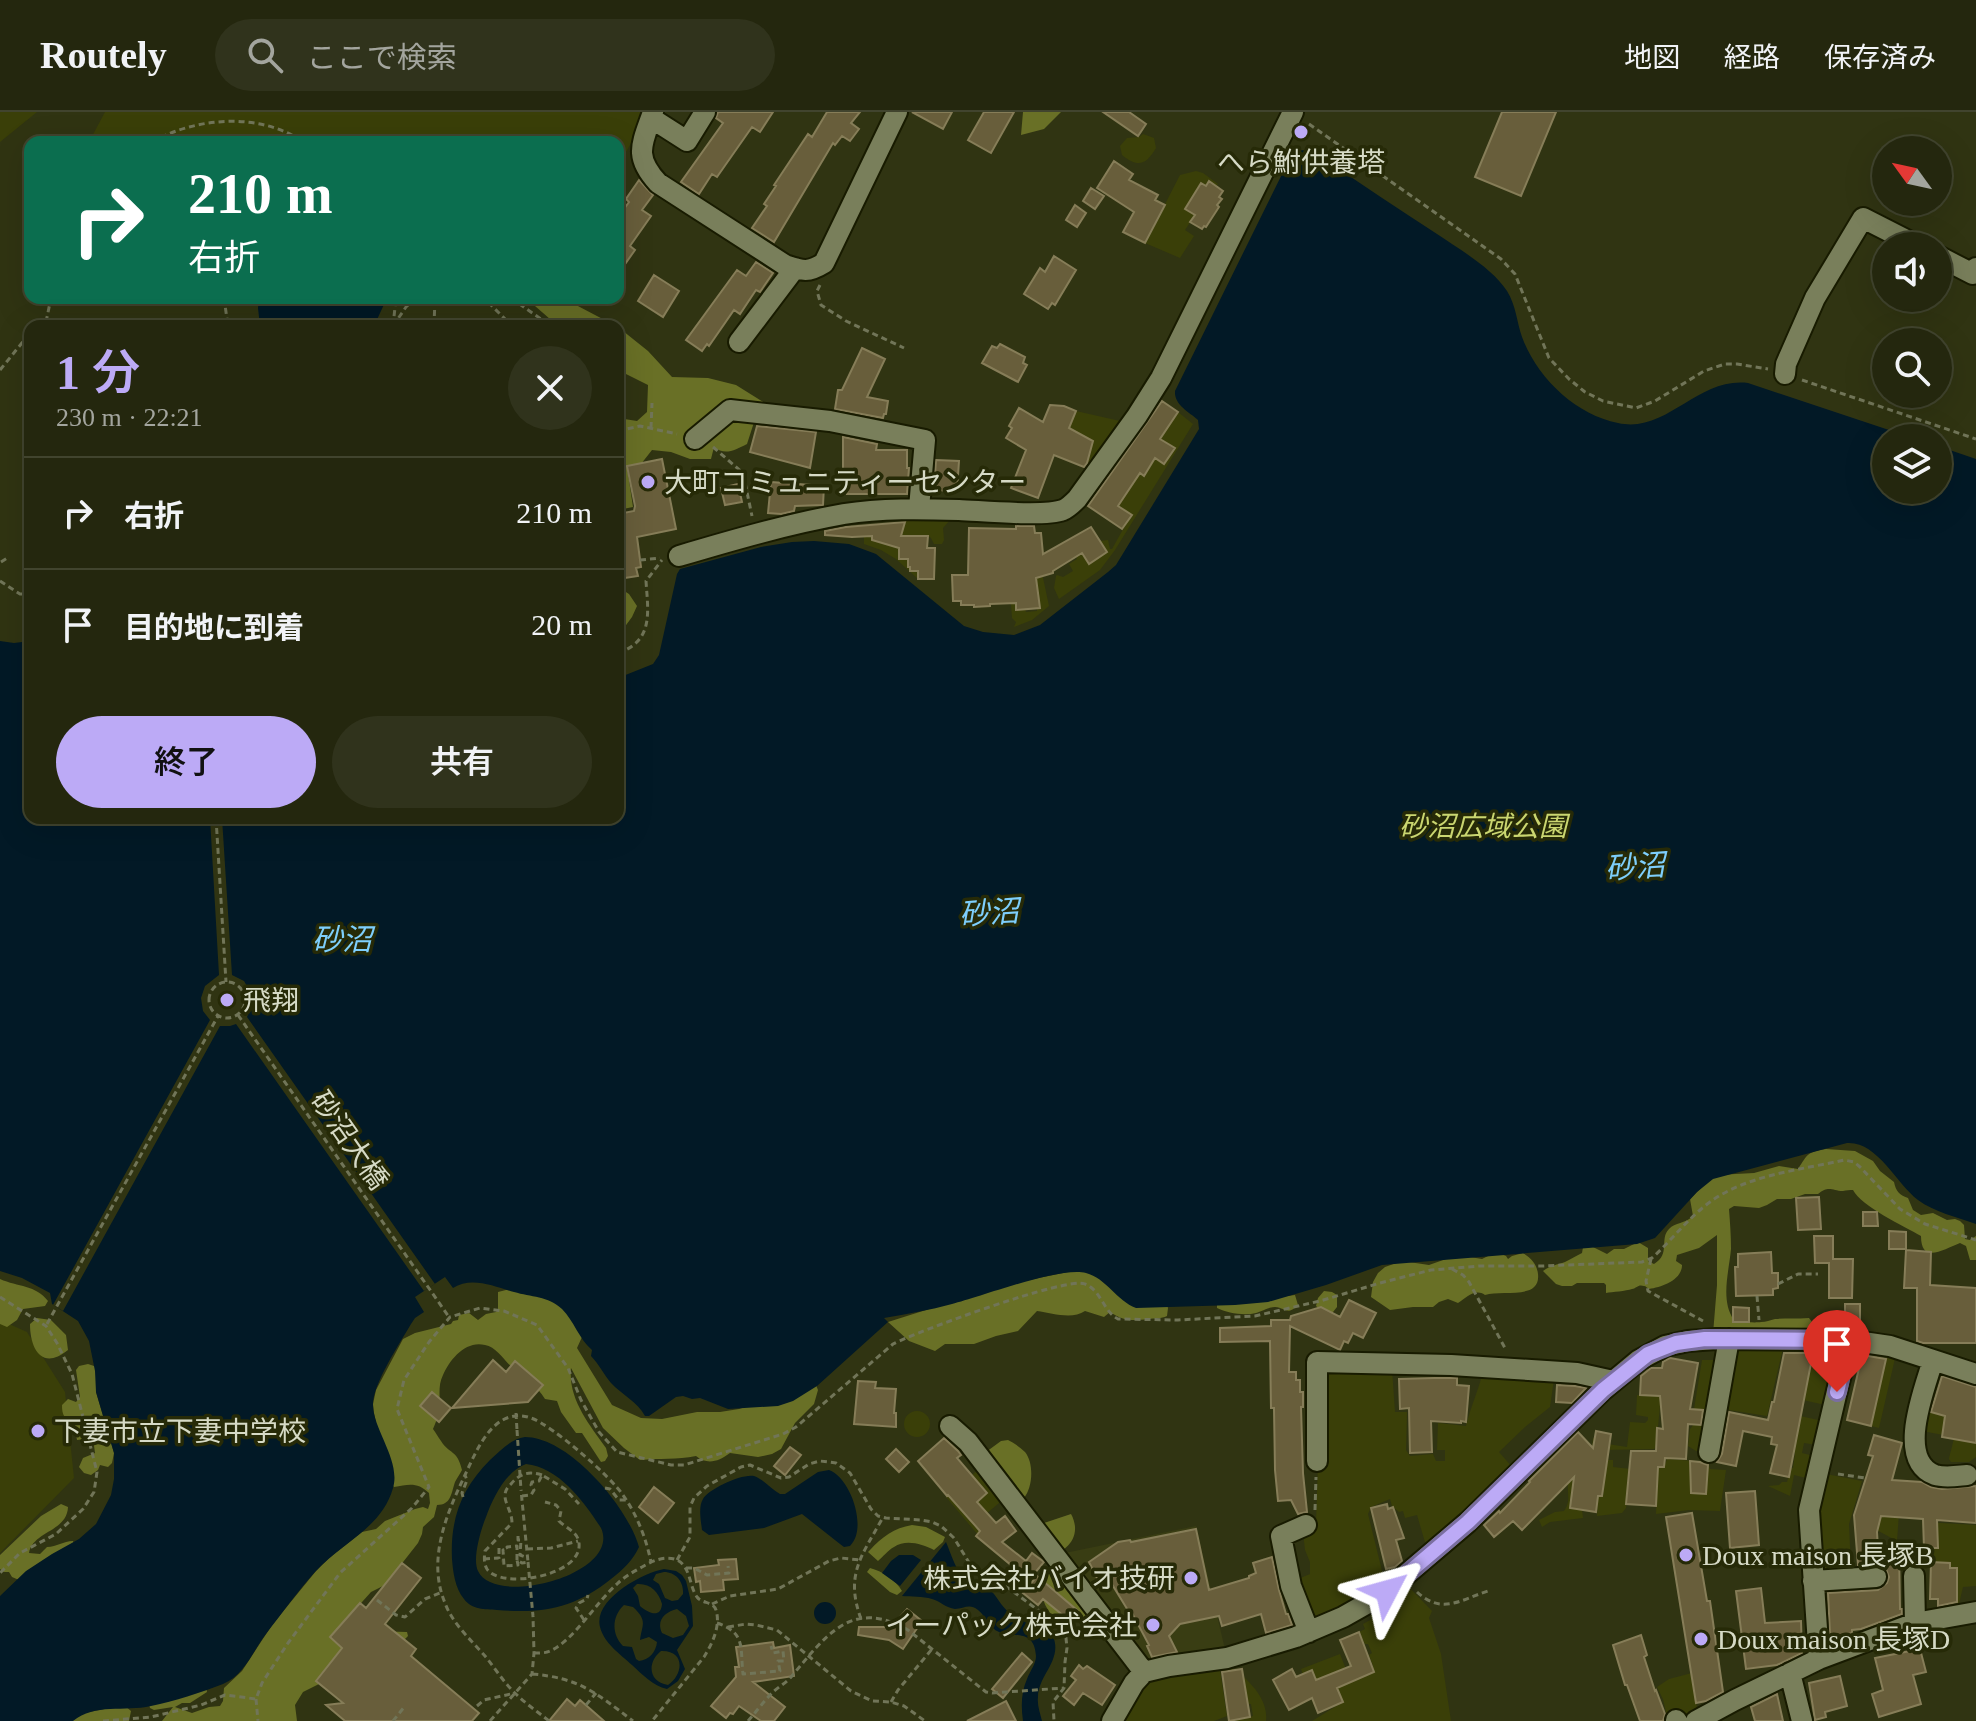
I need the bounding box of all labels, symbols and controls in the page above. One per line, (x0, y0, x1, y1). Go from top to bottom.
search box (215, 19, 775, 91)
icon: search (243, 33, 287, 77)
text: Routely (40, 34, 167, 76)
text: ここで検索 (307, 41, 457, 74)
text: 地図 (1624, 42, 1680, 73)
text: 経路 (1724, 42, 1780, 73)
text: 保存済み (1824, 42, 1936, 73)
marker: へら鮒供養塔 (1292, 123, 1310, 141)
north arrow (1872, 136, 1952, 216)
map controls (1872, 136, 1952, 504)
place label: へら鮒供養塔 (1217, 147, 1385, 178)
text: 210 m (188, 163, 333, 225)
icon: right (56, 168, 160, 272)
button: sound (1872, 232, 1952, 312)
text: 右折 (188, 238, 260, 278)
button: search (1872, 328, 1952, 408)
text: 1 分 (56, 346, 140, 399)
button: close (508, 346, 592, 430)
text: 230 m · 22:21 (56, 403, 203, 432)
button: layers (1872, 424, 1952, 504)
place label: 大町コミュニティーセンター (664, 467, 1026, 498)
marker: 大町コミュニティーセンター (639, 473, 657, 491)
icon: right (56, 491, 100, 535)
text: 210 m (516, 496, 592, 529)
text: 右折 (124, 499, 184, 532)
icon: arrive (56, 603, 100, 647)
text: 20 m (531, 608, 592, 641)
text: 目的地に到着 (124, 611, 304, 644)
button: 終了 (56, 716, 316, 808)
button: 共有 (332, 716, 592, 808)
park label: 砂沼広域公園 (1399, 811, 1571, 842)
water label: 砂沼 (1604, 848, 1670, 885)
water label: 砂沼 (958, 894, 1024, 931)
water label: 砂沼 (312, 923, 376, 956)
place label: 飛翔 (243, 985, 299, 1016)
marker: 飛翔 (218, 991, 236, 1009)
street label: 砂沼大橋 (305, 1086, 394, 1195)
pin (1803, 1310, 1871, 1392)
icon: arrive (1815, 1322, 1859, 1366)
place label: 下妻市立下妻中学校 (54, 1416, 306, 1447)
marker: 下妻市立下妻中学校 (29, 1422, 47, 1440)
place label: Doux maison 長塚B (1702, 1540, 1934, 1571)
marker: Doux maison 長塚B (1677, 1546, 1695, 1564)
position arrow (1345, 1549, 1429, 1633)
place label: 株式会社バイオ技研 (923, 1563, 1175, 1594)
marker: 株式会社バイオ技研 (1182, 1569, 1200, 1587)
place label: イーパック株式会社 (885, 1610, 1137, 1641)
marker: イーパック株式会社 (1144, 1616, 1162, 1634)
place label: Doux maison 長塚D (1717, 1624, 1950, 1655)
marker: Doux maison 長塚D (1692, 1630, 1710, 1648)

